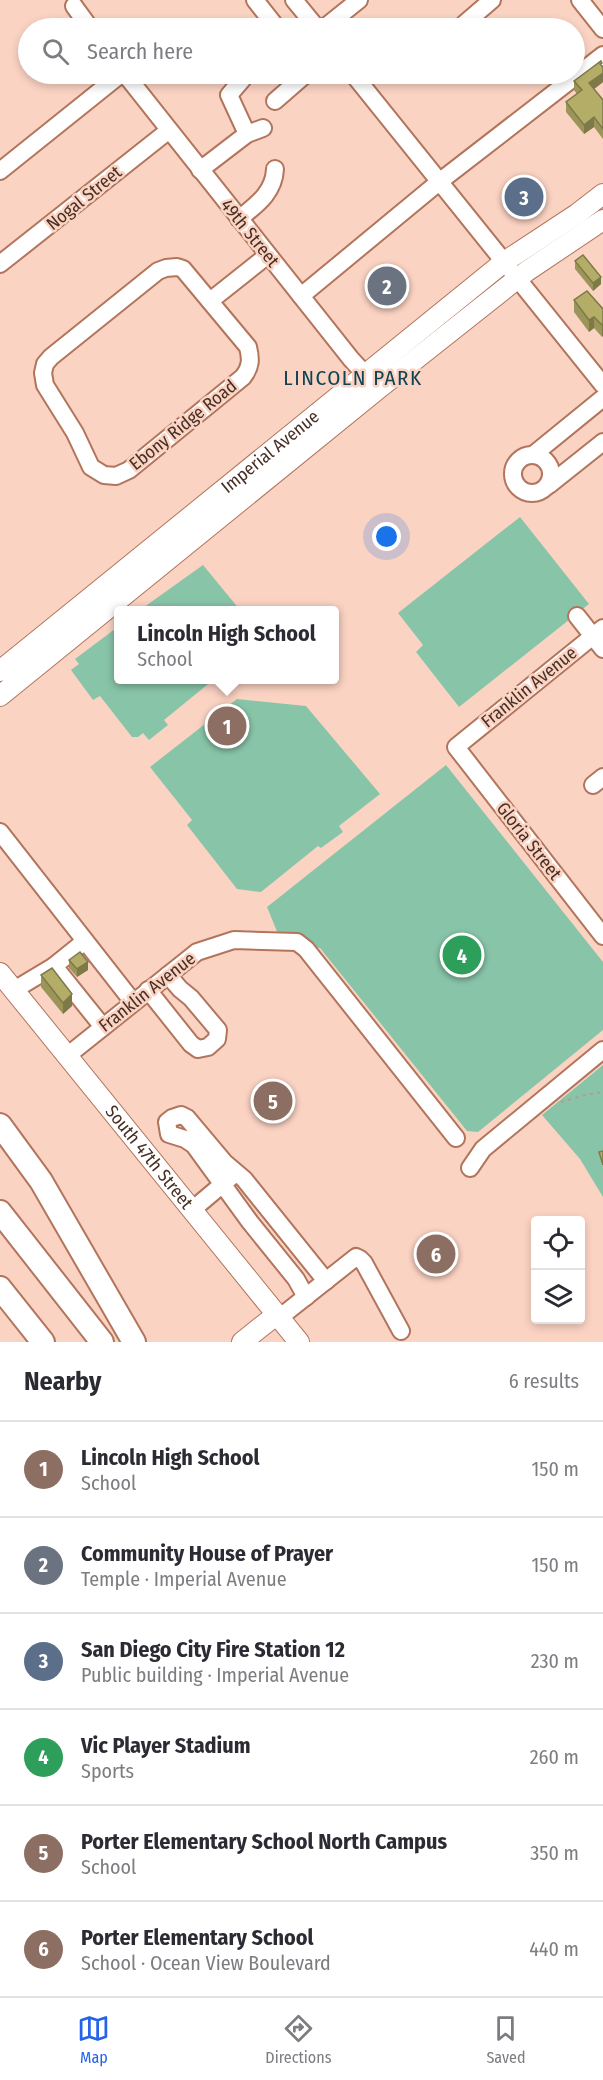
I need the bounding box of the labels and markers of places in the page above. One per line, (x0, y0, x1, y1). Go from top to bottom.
pin: 3 (504, 174, 544, 220)
pin: 2 (368, 264, 406, 308)
pin: 1 (208, 704, 246, 748)
pin: 4 (442, 932, 482, 978)
pin: 5 (254, 1078, 292, 1124)
pin: 6 (416, 1232, 456, 1276)

